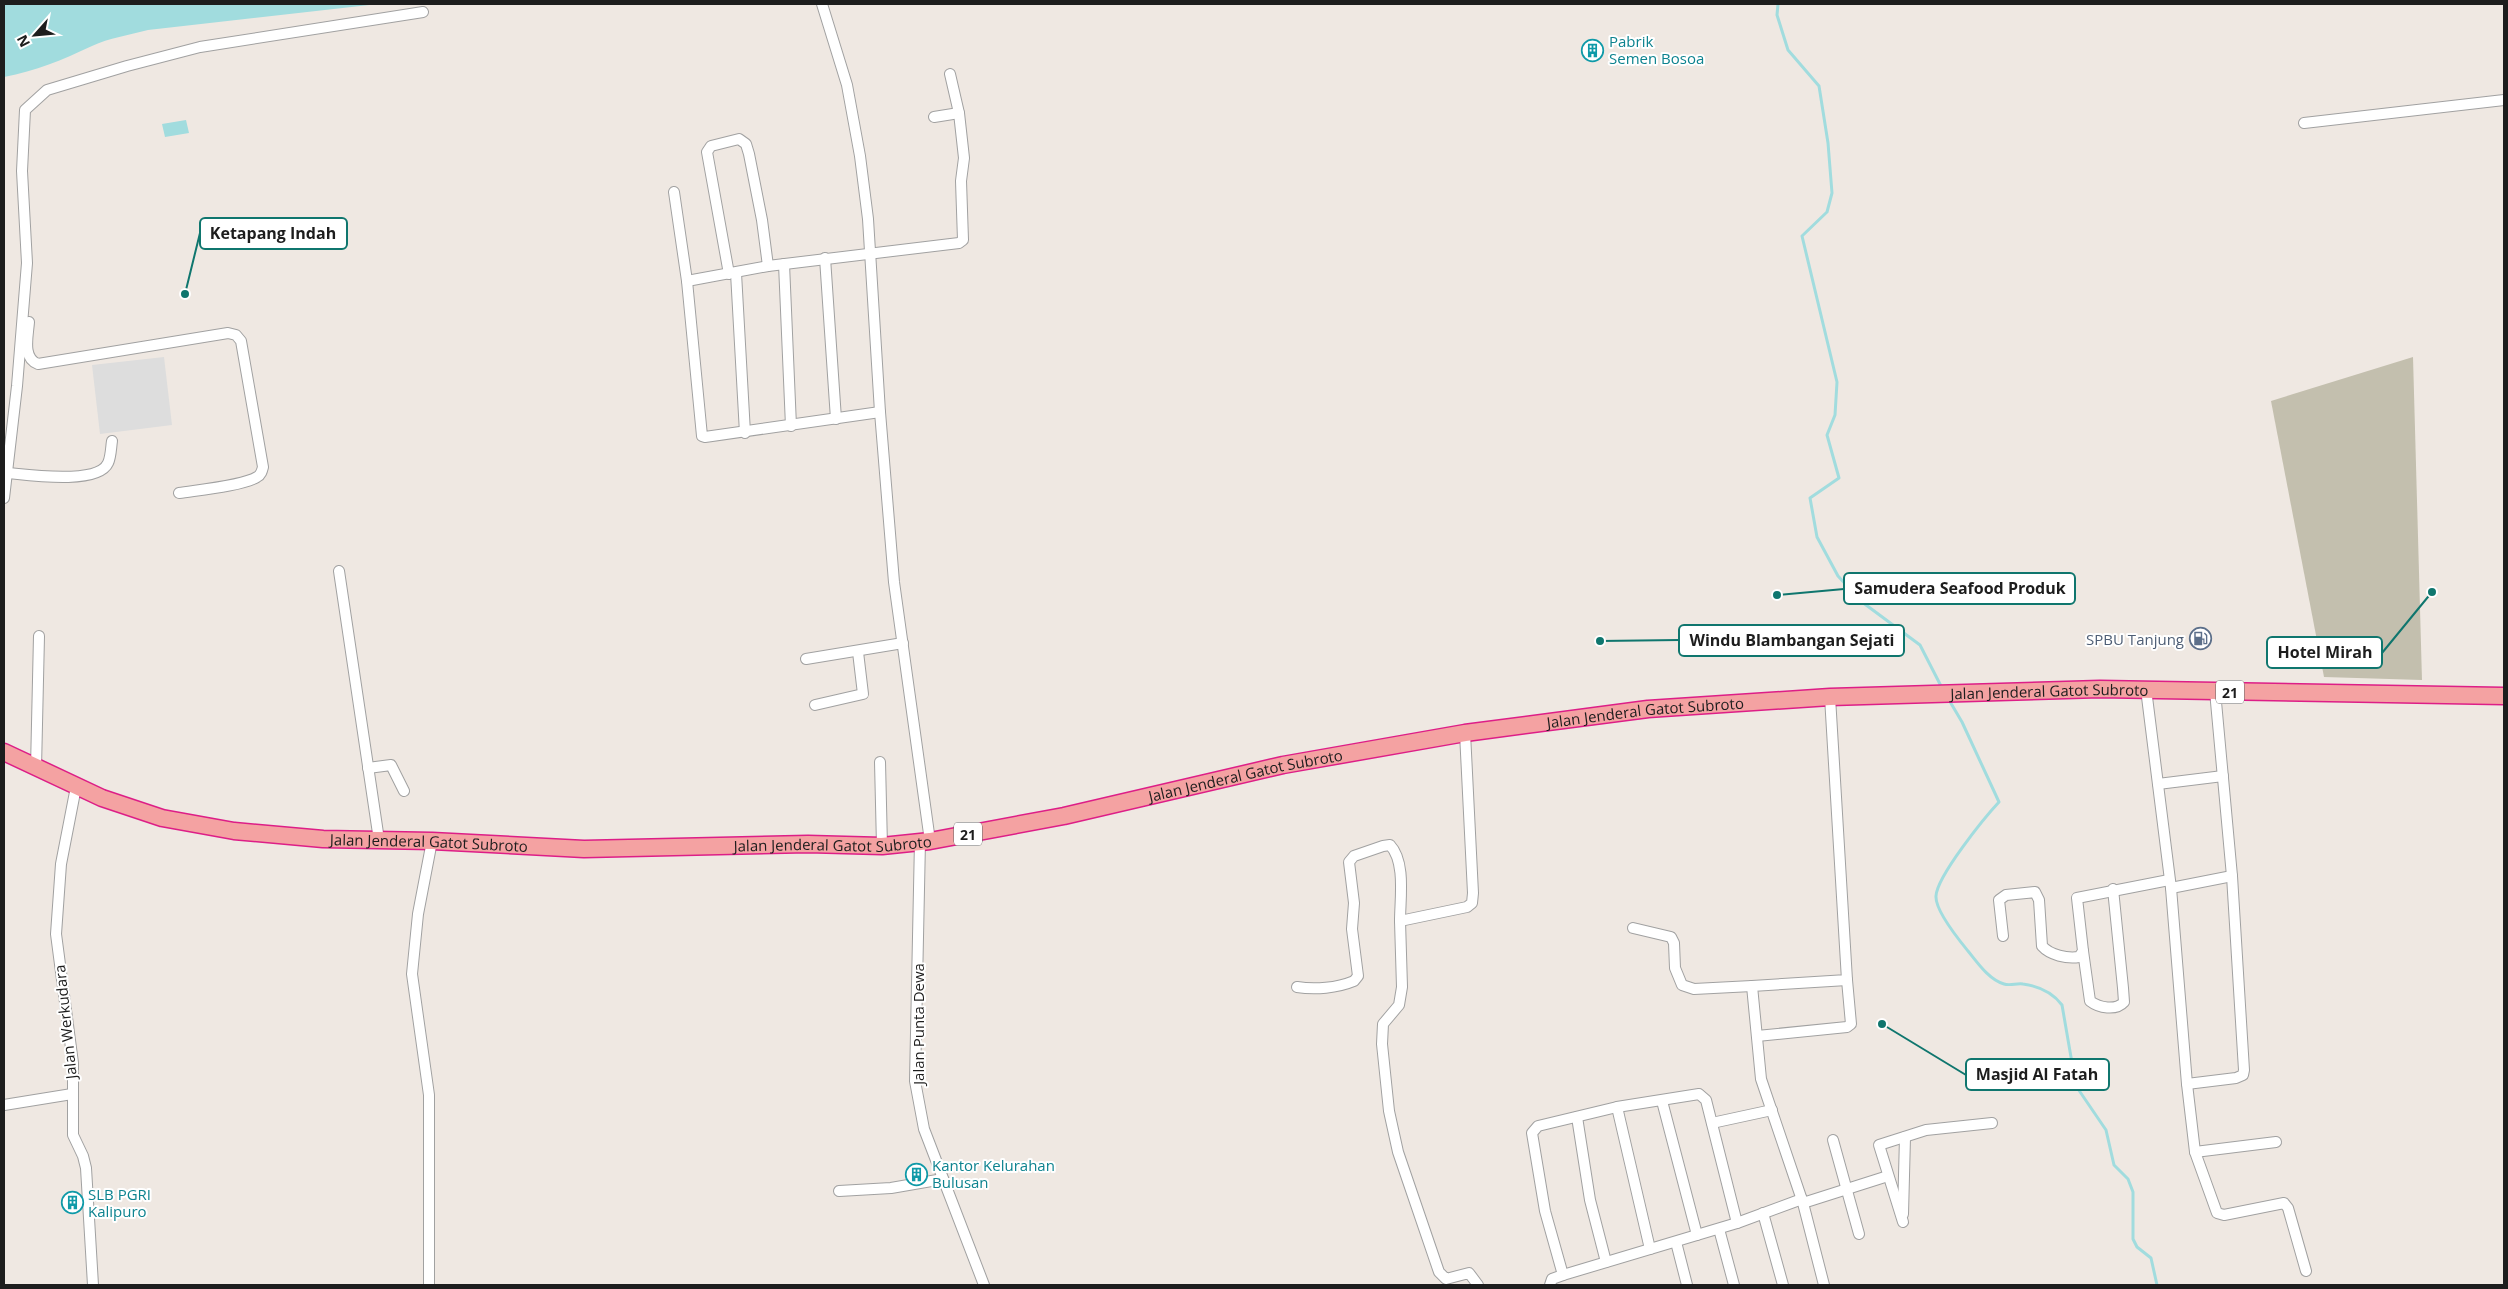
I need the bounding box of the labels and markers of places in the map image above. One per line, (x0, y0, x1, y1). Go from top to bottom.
place label: Pabrik Semen Bosoa (1609, 31, 1704, 68)
building icon: Pabrik Semen Bosoa (1581, 38, 1605, 62)
callout: Ketapang Indah (200, 218, 347, 249)
callout: Samudera Seafood Produk (1844, 573, 2075, 604)
callout: Windu Blambangan Sejati (1679, 625, 1904, 656)
fuel station icon: SPBU Tanjung (2188, 627, 2212, 651)
place label: SPBU Tanjung (2086, 629, 2184, 649)
callout: Hotel Mirah (2267, 637, 2382, 668)
callout: Masjid Al Fatah (1966, 1059, 2109, 1090)
place label: Kantor Kelurahan Bulusan (932, 1155, 1055, 1192)
building icon: Kantor Kelurahan Bulusan (904, 1162, 928, 1186)
place label: SLB PGRI Kalipuro (88, 1184, 151, 1221)
building icon: SLB PGRI Kalipuro (60, 1191, 84, 1215)

